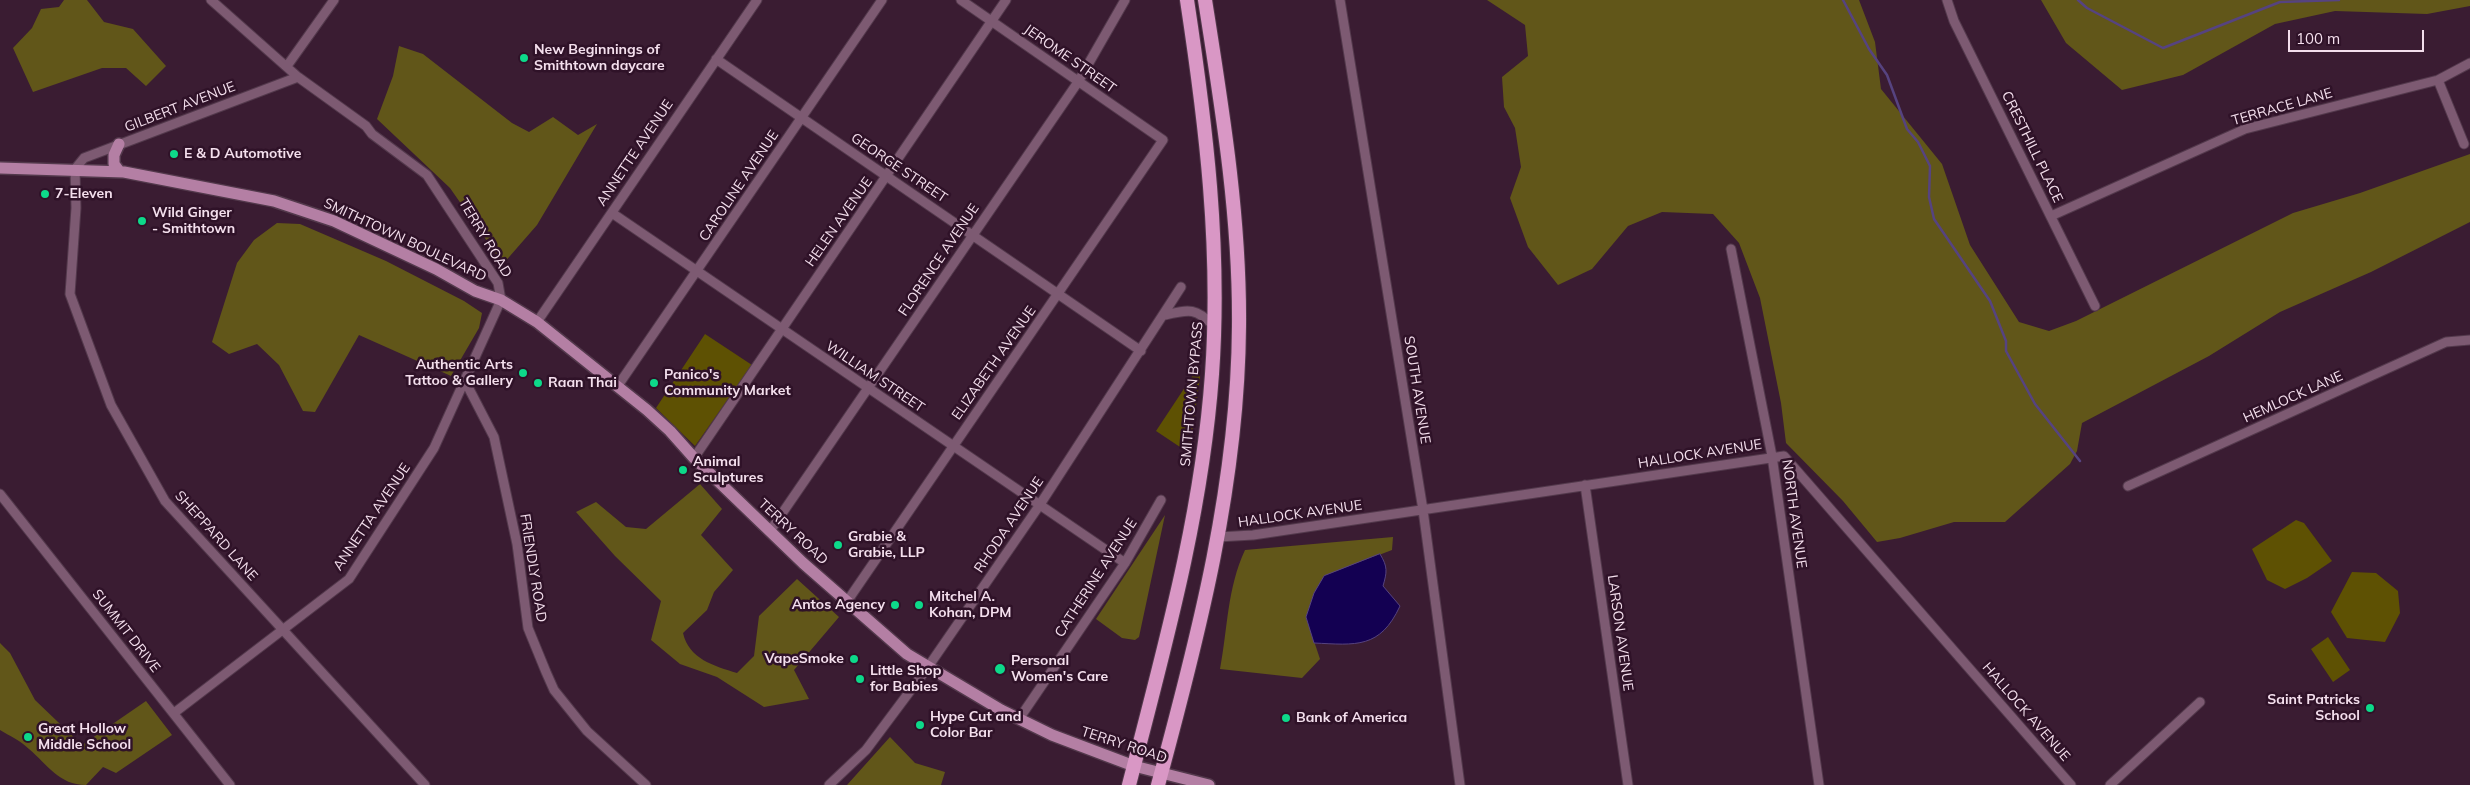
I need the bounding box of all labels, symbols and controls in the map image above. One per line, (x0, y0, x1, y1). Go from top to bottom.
scale bar (2290, 20, 2426, 52)
street label: JEROME STREET (1021, 21, 1119, 97)
text: 100 m (2296, 29, 2340, 48)
place label: New Beginnings of Smithtown daycare (534, 42, 665, 74)
marker: New Beginnings of Smithtown daycare (518, 52, 530, 64)
street label: GILBERT AVENUE (122, 78, 238, 136)
street label: TERRACE LANE (2230, 85, 2334, 129)
street label: CRESTHILL PLACE (1998, 89, 2066, 205)
street label: ANNETTE AVENUE (593, 97, 677, 209)
street label: CAROLINE AVENUE (696, 127, 782, 245)
street label: GEORGE STREET (848, 130, 950, 206)
place label: E & D Automotive (184, 146, 301, 162)
marker: E & D Automotive (168, 148, 180, 160)
street label: HELEN AVENUE (802, 174, 876, 270)
place label: 7-Eleven (55, 186, 113, 202)
marker: 7-Eleven (39, 188, 51, 200)
street label: SMITHTOWN BOULEVARD (321, 195, 489, 285)
street label: TERRY ROAD (455, 195, 515, 281)
street label: FLORENCE AVENUE (895, 201, 983, 319)
place label: Wild Ginger - Smithtown (152, 205, 235, 238)
marker: Wild Ginger - Smithtown (136, 215, 148, 227)
street label: ELIZABETH AVENUE (948, 303, 1040, 423)
street label: SMITHTOWN BYPASS (1177, 321, 1207, 467)
street label: SOUTH AVENUE (1400, 335, 1434, 445)
street label: WILLIAM STREET (822, 338, 928, 416)
place label: Authentic Arts Tattoo & Gallery (405, 357, 513, 390)
marker: Authentic Arts Tattoo & Gallery (517, 367, 529, 379)
place label: Panico's Community Market (664, 367, 791, 400)
street label: HEMLOCK LANE (2241, 367, 2345, 427)
place label: Raan Thai (548, 375, 617, 391)
marker: Raan Thai (532, 377, 544, 389)
marker: Panico's Community Market (648, 377, 660, 389)
street label: HALLOCK AVENUE (1637, 436, 1763, 472)
place label: Animal Sculptures (693, 454, 763, 487)
street label: NORTH AVENUE (1778, 458, 1810, 570)
street label: ANNETTA AVENUE (330, 460, 414, 574)
marker: Animal Sculptures (677, 464, 689, 476)
street label: RHODA AVENUE (971, 474, 1047, 576)
street label: SHEPPARD LANE (171, 488, 261, 584)
street label: TERRY ROAD (755, 495, 831, 569)
street label: HALLOCK AVENUE (1237, 497, 1363, 531)
street label: FRIENDLY ROAD (516, 513, 550, 623)
street label: CATHERINE AVENUE (1051, 516, 1141, 640)
place label: Grabie & Grabie, LLP (848, 529, 925, 562)
marker: Grabie & Grabie, LLP (832, 539, 844, 551)
street label: LARSON AVENUE (1604, 574, 1636, 692)
street label: SUMMIT DRIVE (88, 586, 164, 676)
place label: Mitchel A. Kohan, DPM (929, 589, 1011, 622)
place label: Antos Agency (792, 597, 885, 613)
marker: Antos Agency (889, 599, 901, 611)
marker: Mitchel A. Kohan, DPM (913, 599, 925, 611)
place label: VapeSmoke (765, 651, 844, 667)
marker: VapeSmoke (848, 653, 860, 665)
place label: Personal Women's Care (1011, 653, 1108, 686)
street label: HALLOCK AVENUE (1979, 659, 2073, 765)
marker: Personal Women's Care (993, 662, 1007, 676)
place label: Little Shop for Babies (870, 663, 941, 696)
marker: Little Shop for Babies (854, 673, 866, 685)
place label: Saint Patricks School (2267, 692, 2360, 724)
marker: Saint Patricks School (2364, 702, 2376, 714)
place label: Hype Cut and Color Bar (930, 709, 1021, 742)
place label: Bank of America (1296, 710, 1407, 726)
marker: Bank of America (1280, 712, 1292, 724)
marker: Hype Cut and Color Bar (914, 719, 926, 731)
place label: Great Hollow Middle School (38, 721, 131, 754)
street label: TERRY ROAD (1079, 723, 1169, 767)
marker: Great Hollow Middle School (22, 731, 34, 743)

